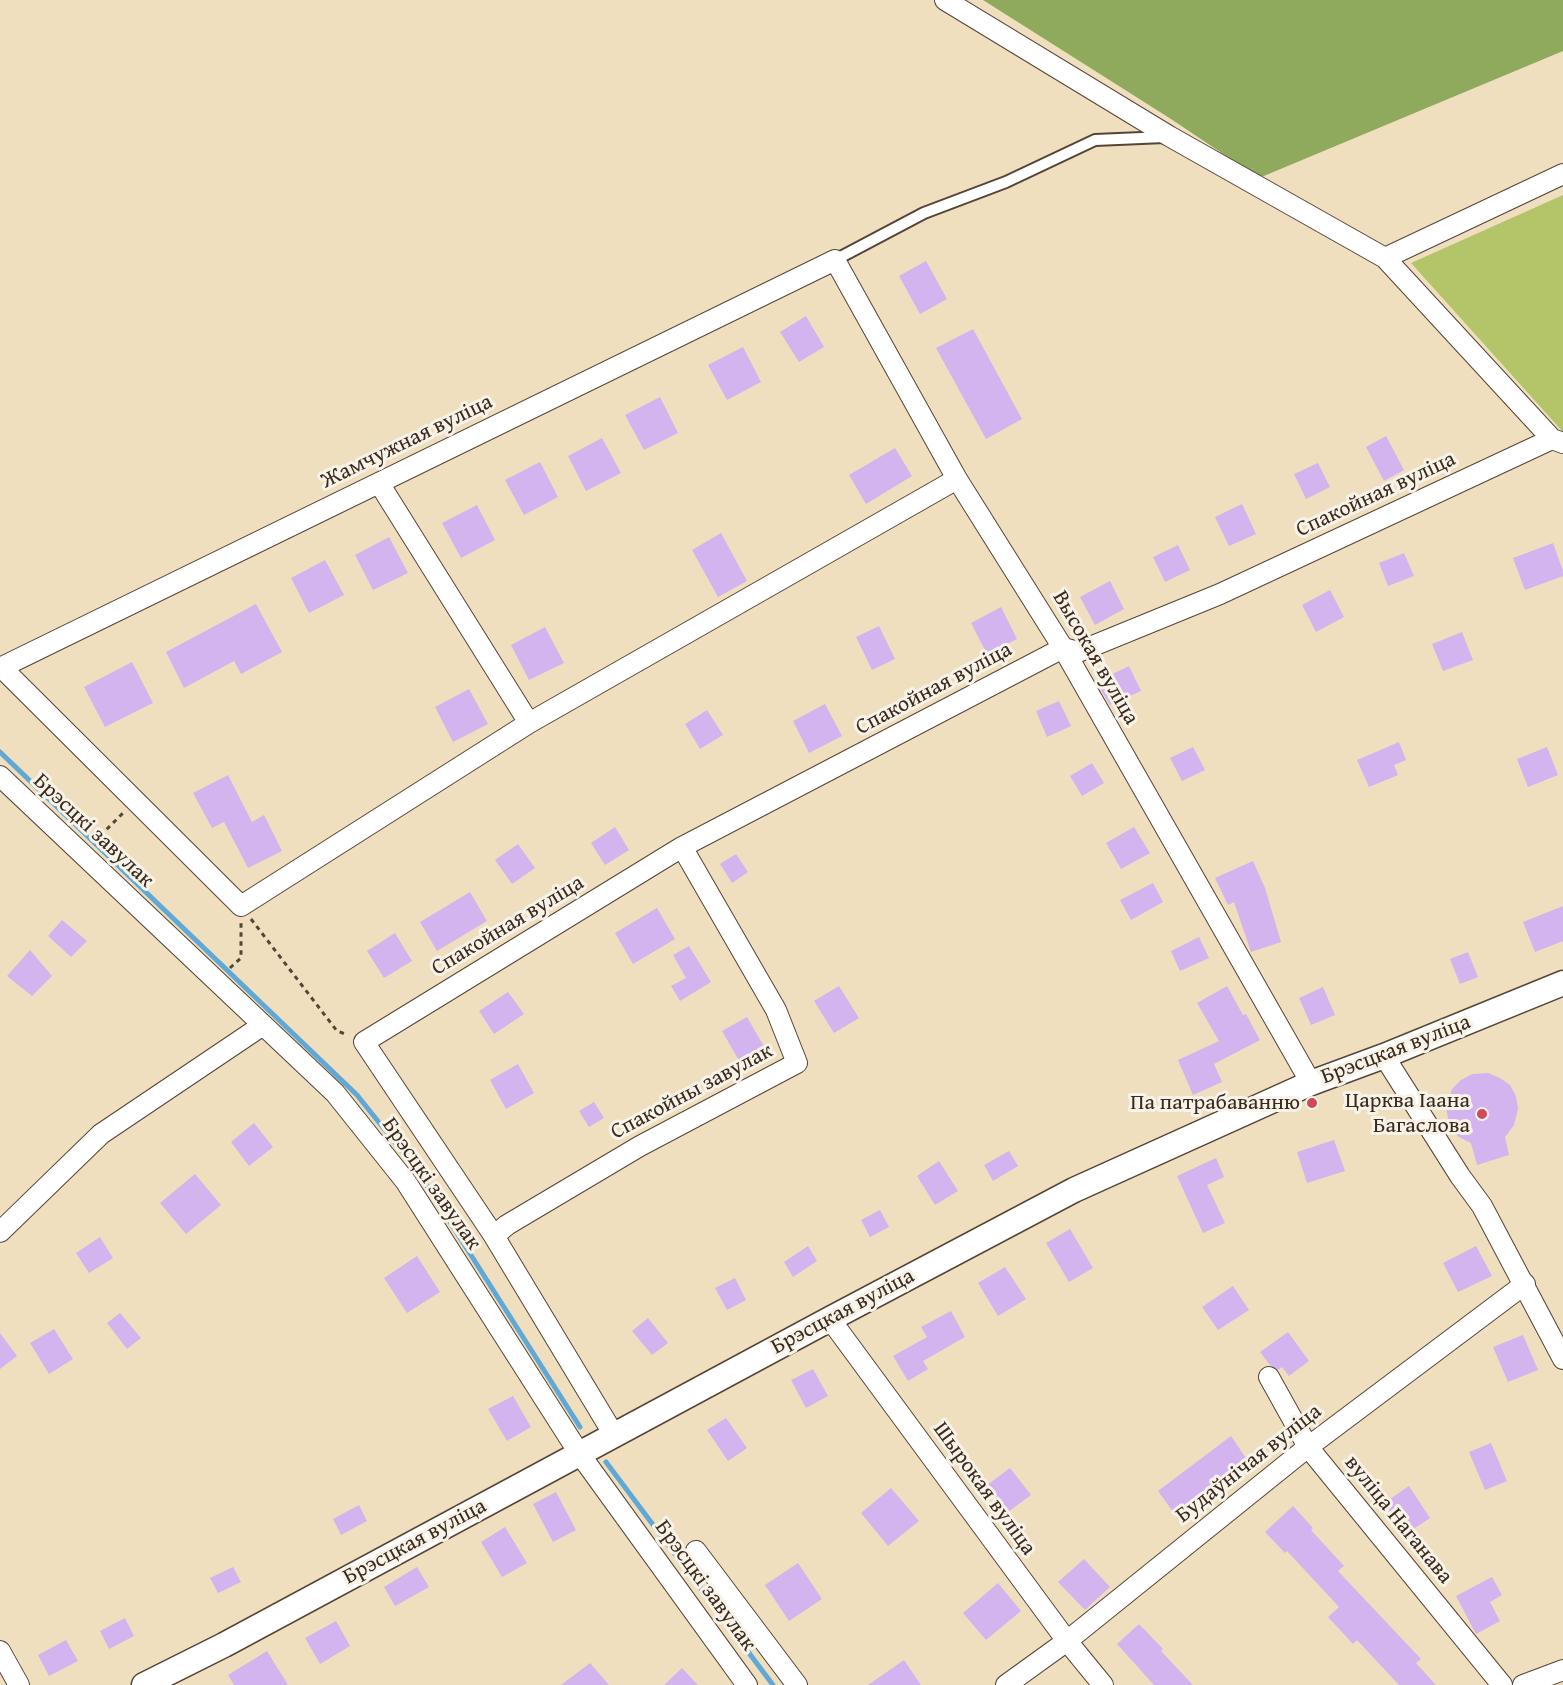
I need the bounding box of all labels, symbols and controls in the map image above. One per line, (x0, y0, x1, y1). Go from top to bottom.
street label: Жамчужная вуліца (317, 389, 497, 495)
street label: Спакойная вуліца (1292, 446, 1460, 544)
street label: Высокая вуліца (1046, 586, 1144, 730)
street label: Спакойная вуліца (851, 637, 1017, 741)
street label: Брэсцкі завулак (27, 768, 159, 894)
street label: Спакойная вуліца (427, 870, 589, 982)
street label: Брэсцкая вуліца (1317, 1009, 1475, 1091)
street label: Спакойны завулак (606, 1038, 778, 1146)
place label: Царква Іаана Багаслова (1345, 1088, 1470, 1140)
place label: Па патрабаванню (1130, 1090, 1300, 1116)
marker: Па патрабаванню (1305, 1096, 1319, 1110)
marker: Царква Іаана Багаслова (1475, 1107, 1489, 1121)
street label: Брэсцкі завулак (376, 1113, 486, 1255)
street label: Брэсцкая вуліца (767, 1263, 919, 1361)
street label: Будаўнічая вуліца (1171, 1399, 1327, 1529)
street label: Шырокая вуліца (927, 1417, 1041, 1561)
street label: вуліца Наганава (1338, 1451, 1458, 1589)
street label: Брэсцкая вуліца (339, 1493, 491, 1591)
street label: Брэсцкі завулак (649, 1515, 761, 1657)

